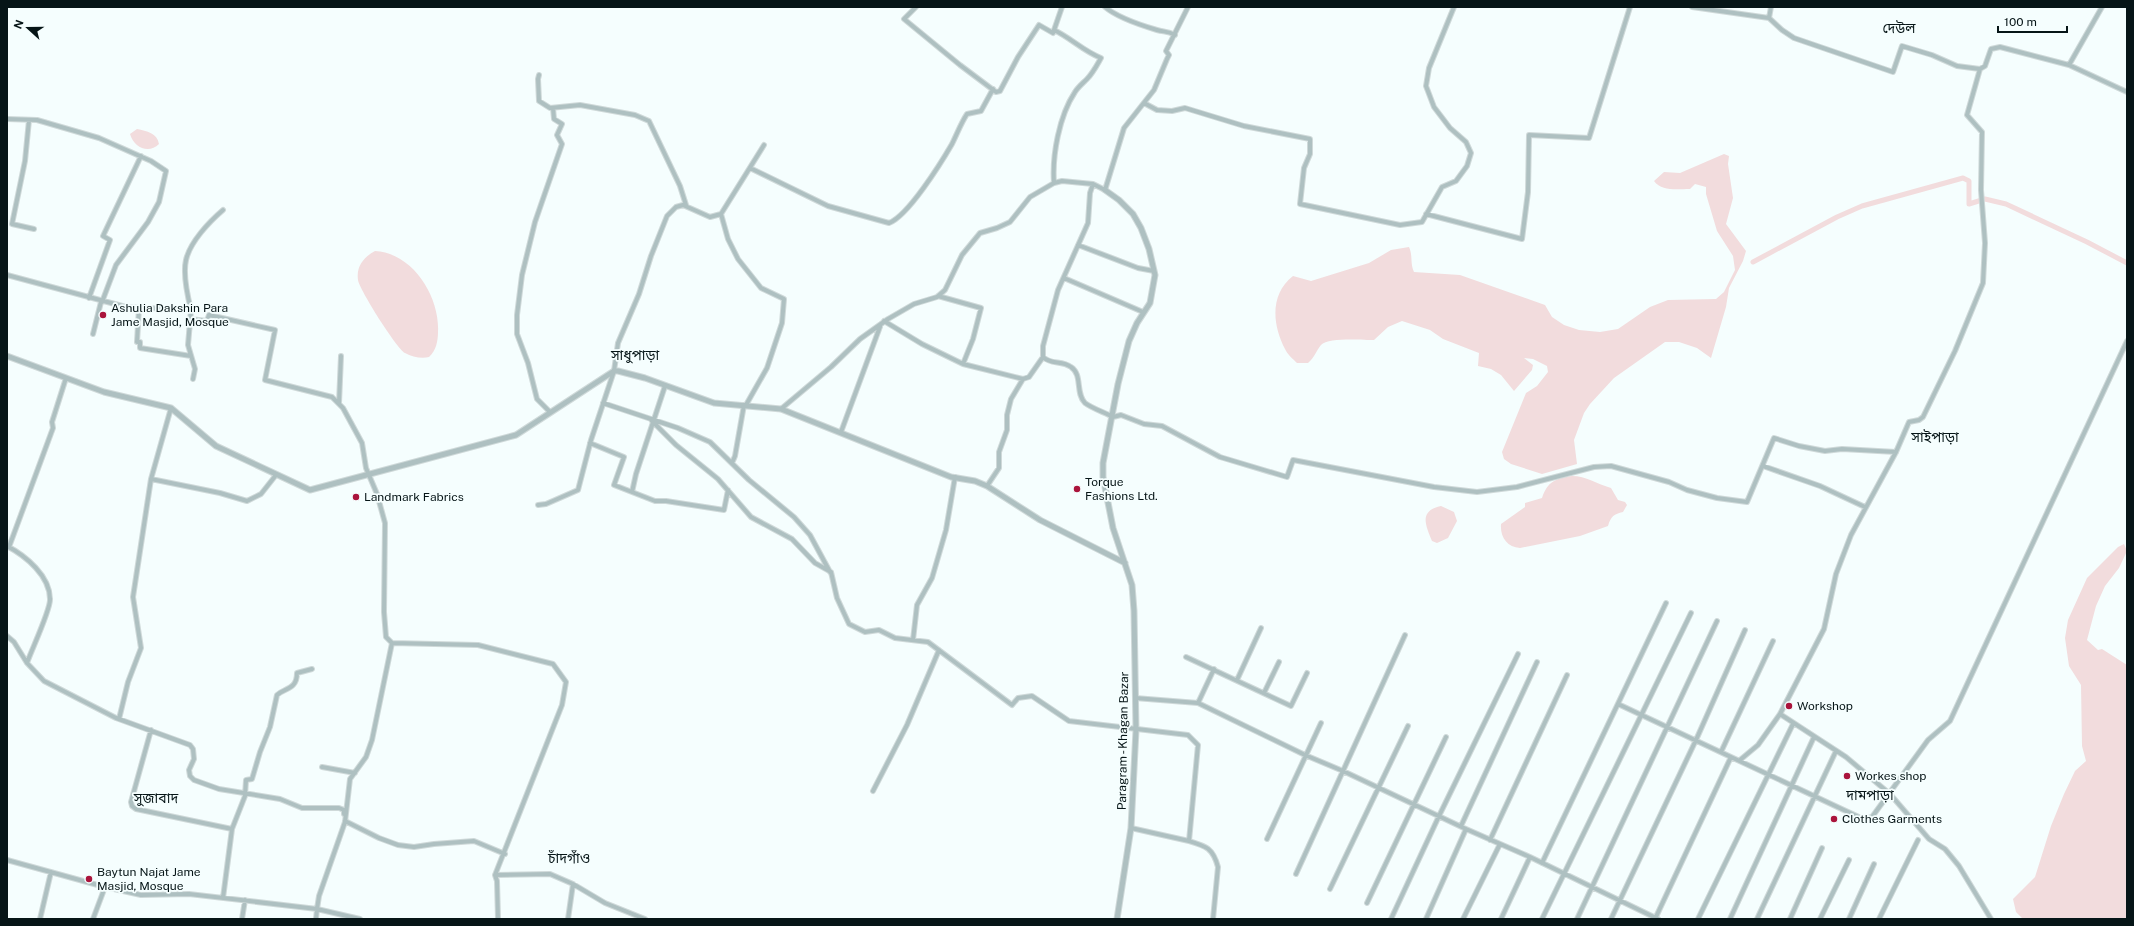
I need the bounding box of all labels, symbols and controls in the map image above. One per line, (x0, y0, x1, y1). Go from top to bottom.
north arrow (8, 8, 48, 48)
scale bar (1998, 8, 2067, 34)
text: 100 m (2004, 15, 2037, 29)
text: N (12, 18, 26, 31)
district label: দেউল (1883, 20, 1916, 36)
place label: Ashulia Dakshin Para Jame Masjid, Mosque (111, 301, 229, 329)
marker: Ashulia Dakshin Para Jame Masjid, Mosque (98, 310, 108, 320)
district label: সাধুপাড়া (610, 347, 659, 364)
district label: সাইপাড়া (1910, 429, 1959, 445)
place label: Torque Fashions Ltd. (1085, 475, 1158, 503)
marker: Torque Fashions Ltd. (1072, 484, 1082, 494)
place label: Landmark Fabrics (364, 490, 464, 504)
marker: Landmark Fabrics (351, 492, 361, 502)
street label: Paragram - Khagan Bazar (1115, 671, 1131, 810)
place label: Workshop (1797, 699, 1853, 713)
marker: Workshop (1784, 701, 1794, 711)
place label: Workes shop (1855, 769, 1926, 783)
marker: Workes shop (1842, 771, 1852, 781)
district label: দামপাড়া (1845, 787, 1894, 803)
district label: সুজাবাদ (133, 790, 178, 807)
place label: Clothes Garments (1842, 812, 1942, 826)
marker: Clothes Garments (1829, 814, 1839, 824)
district label: চাঁদগাঁও (547, 849, 590, 866)
place label: Baytun Najat Jame Masjid, Mosque (97, 865, 201, 893)
marker: Baytun Najat Jame Masjid, Mosque (84, 874, 94, 884)

